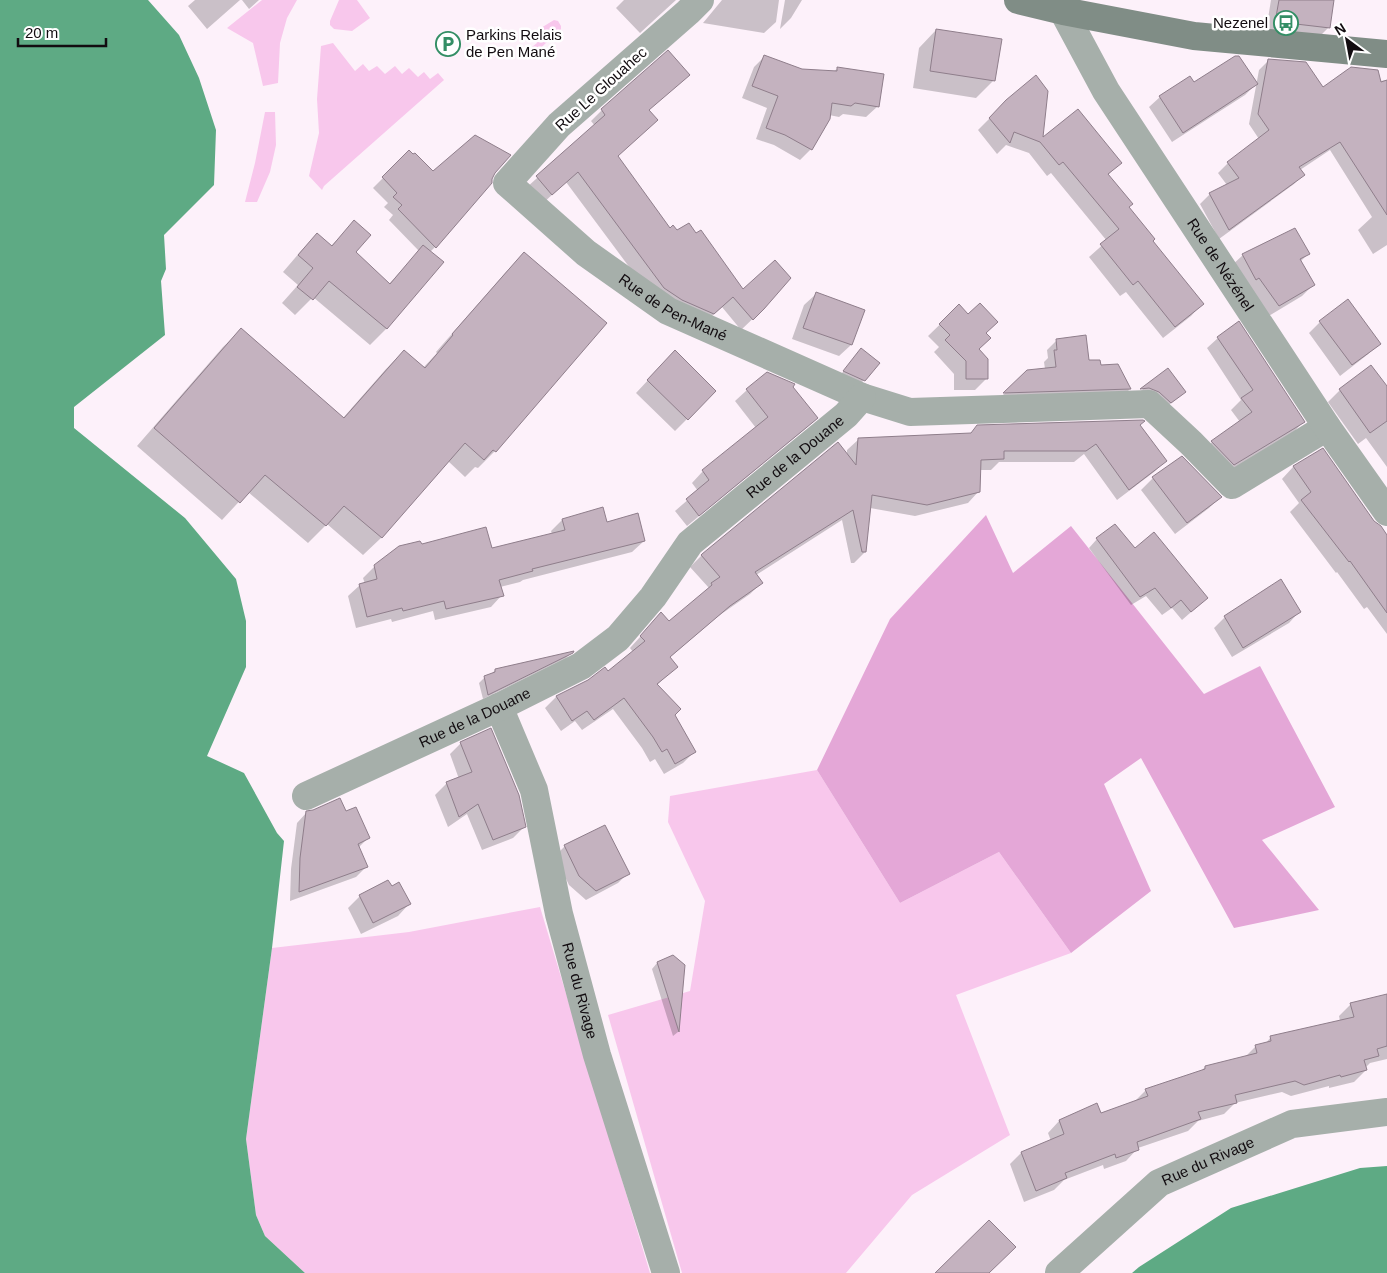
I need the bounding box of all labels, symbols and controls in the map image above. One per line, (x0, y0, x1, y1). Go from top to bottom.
bus stop icon: Nezenel (1273, 10, 1299, 36)
place label: Nezenel (1213, 14, 1268, 31)
scale bar (18, 15, 105, 47)
north arrow (1322, 15, 1372, 65)
text: N (1332, 20, 1349, 38)
text: 20 m (25, 24, 58, 41)
place label: Parkins Relais de Pen Mané (466, 26, 562, 60)
parking icon: Parkins Relais de Pen Mané (435, 31, 461, 57)
street label: Rue Le Glouahec (552, 43, 650, 134)
street label: Rue de Nézénel (1184, 215, 1257, 314)
street label: Rue de Pen-Mané (616, 270, 730, 344)
street label: Rue de la Douane (743, 411, 847, 501)
street label: Rue de la Douane (416, 684, 533, 751)
street label: Rue du Rivage (559, 940, 601, 1041)
street label: Rue du Rivage (1159, 1133, 1256, 1189)

